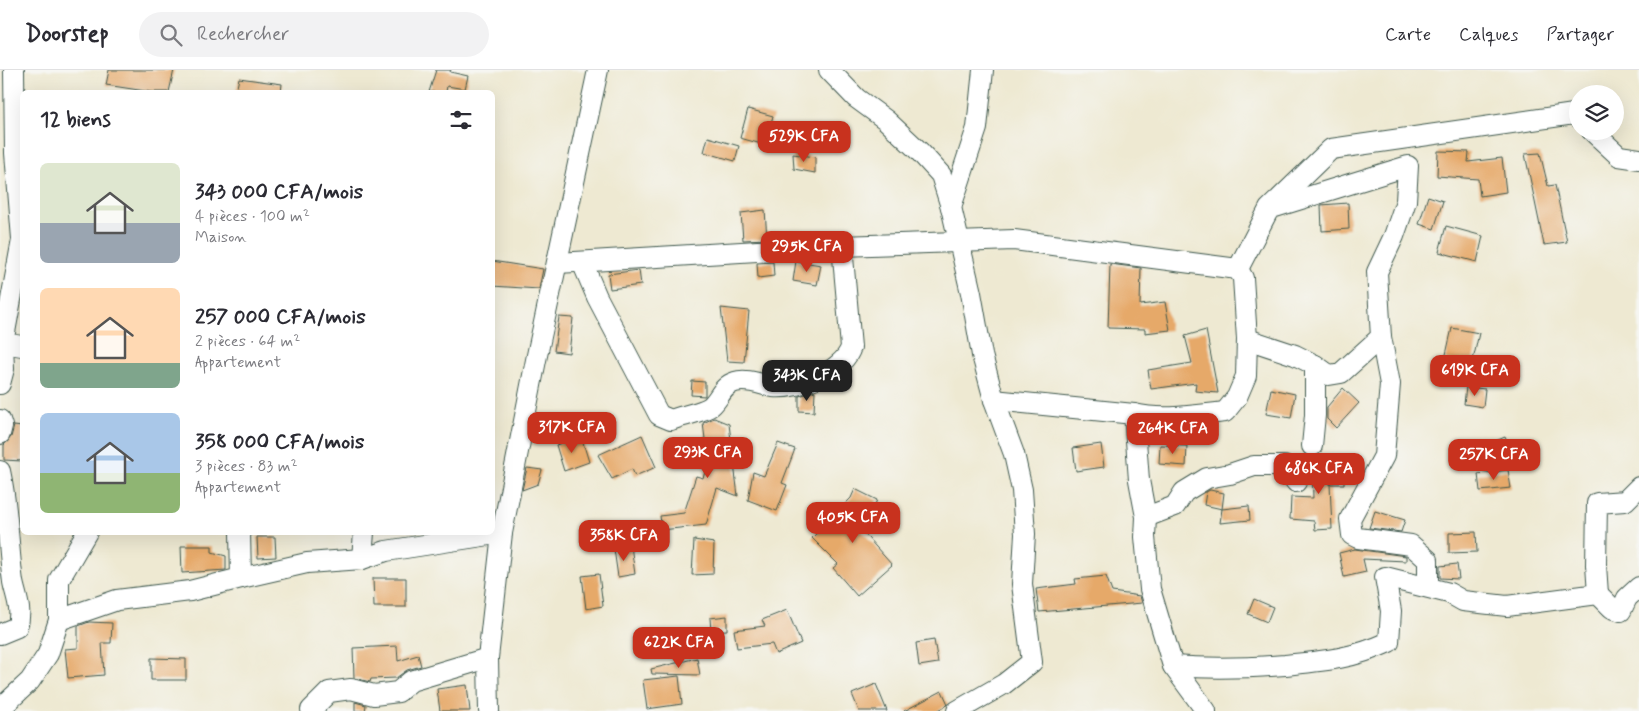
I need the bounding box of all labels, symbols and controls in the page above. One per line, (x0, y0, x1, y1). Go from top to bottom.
search box (139, 12, 489, 57)
text: Doorstep (25, 19, 109, 50)
icon: search (157, 21, 185, 49)
text: Rechercher (197, 22, 289, 47)
text: Carte (1385, 23, 1431, 47)
text: Calques (1459, 23, 1518, 47)
text: Partager (1546, 23, 1614, 47)
map controls (1569, 85, 1624, 140)
button: layers (1569, 85, 1624, 140)
text: 12 biens (40, 106, 111, 134)
icon: filters (447, 106, 475, 134)
pin: 529K CFA (752, 121, 856, 163)
text: 529K CFA (769, 126, 839, 147)
text: 343 000 CFA/mois (195, 178, 363, 206)
icon: home (80, 183, 140, 243)
text: 4 pièces · 100 m² (195, 206, 310, 227)
text: Maison (195, 227, 247, 248)
pin: 295K CFA (755, 230, 859, 273)
text: 295K CFA (772, 236, 842, 257)
text: 257 000 CFA/mois (195, 303, 366, 331)
icon: home (80, 308, 140, 368)
text: 2 pièces · 64 m² (195, 331, 300, 352)
text: Appartement (195, 352, 281, 373)
pin: 619K CFA (1423, 354, 1527, 397)
pin: 343K CFA (755, 360, 859, 402)
text: 619K CFA (1441, 360, 1509, 381)
text: 343K CFA (773, 365, 841, 386)
pin: 317K CFA (520, 412, 624, 454)
pin: 264K CFA (1121, 412, 1225, 455)
text: 317K CFA (538, 417, 606, 438)
text: 264K CFA (1138, 418, 1208, 439)
text: 358 000 CFA/mois (195, 428, 364, 456)
icon: home (80, 433, 140, 493)
pin: 293K CFA (656, 436, 760, 479)
pin: 257K CFA (1442, 438, 1546, 481)
text: 293K CFA (674, 442, 742, 463)
text: 257K CFA (1459, 444, 1529, 465)
pin: 686K CFA (1267, 452, 1371, 495)
text: 3 pièces · 83 m² (195, 456, 298, 477)
text: 686K CFA (1285, 458, 1353, 479)
text: Appartement (195, 477, 281, 498)
pin: 405K CFA (801, 502, 905, 544)
text: 405K CFA (817, 507, 889, 528)
pin: 358K CFA (572, 520, 676, 562)
text: 358K CFA (590, 525, 658, 546)
pin: 622K CFA (627, 626, 731, 669)
text: 622K CFA (644, 632, 714, 653)

